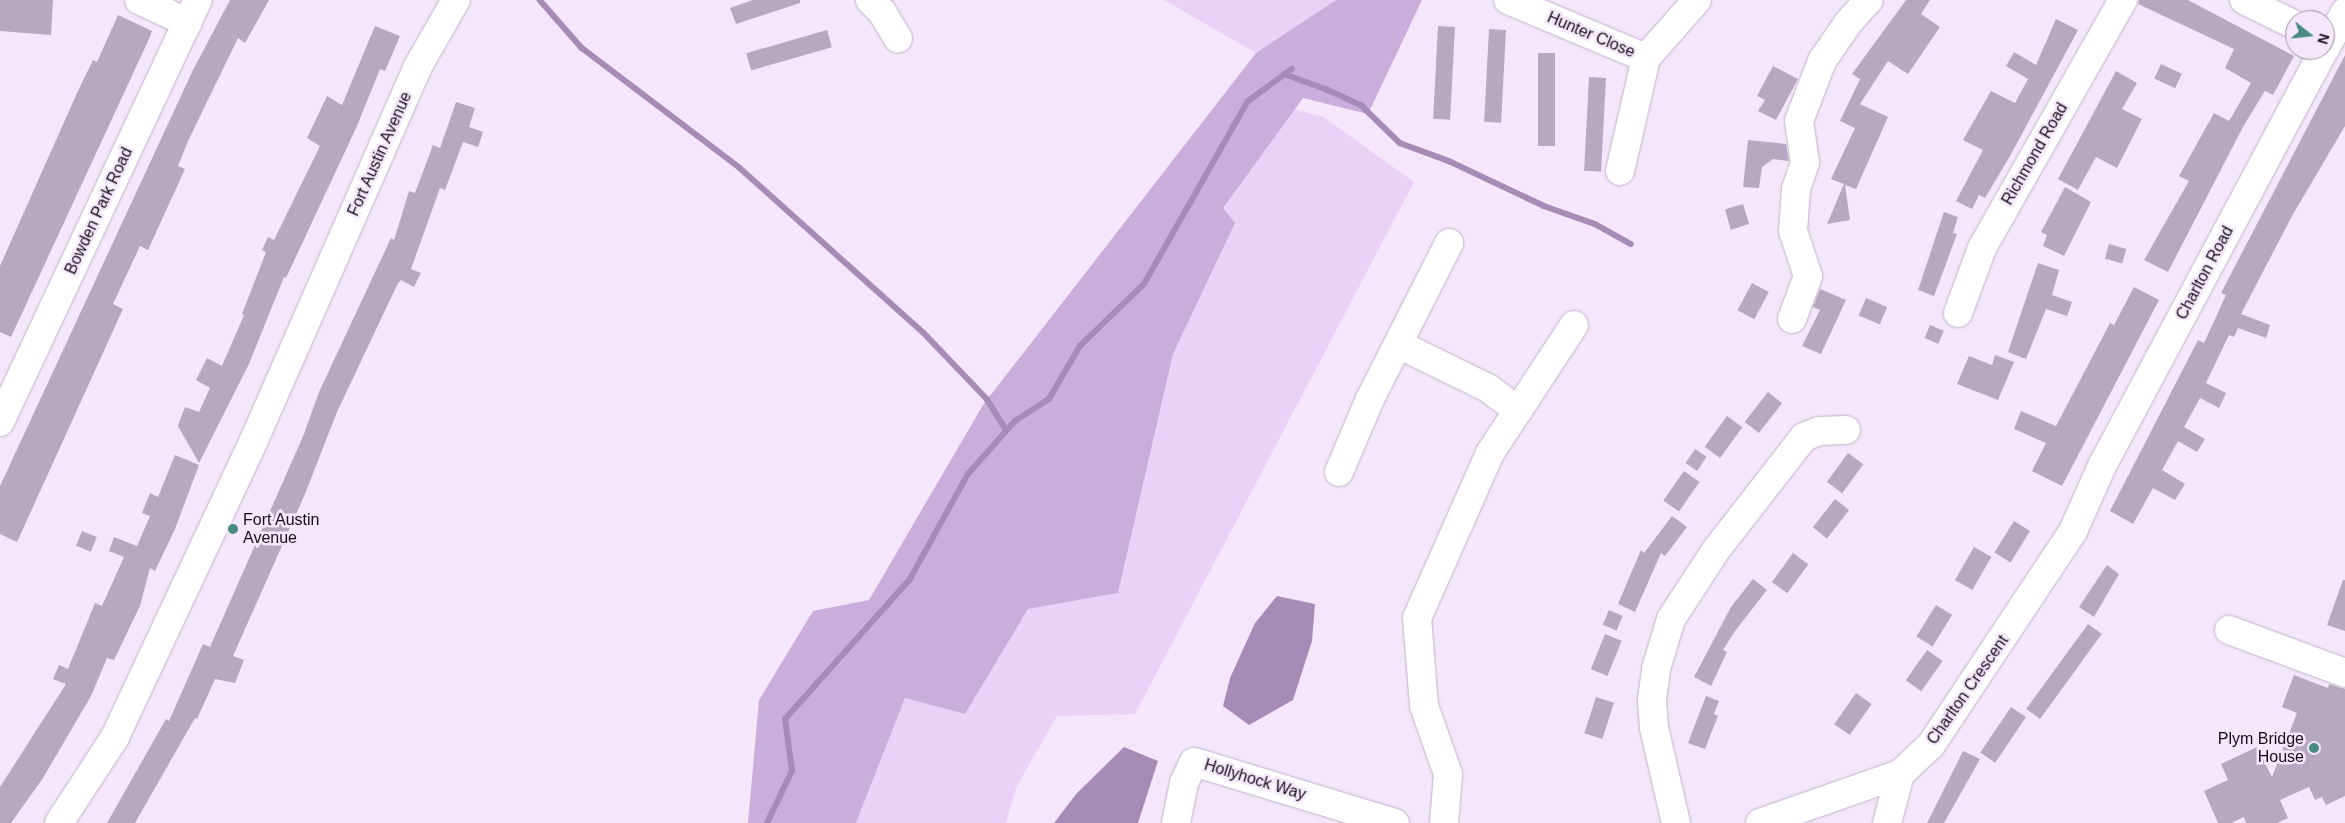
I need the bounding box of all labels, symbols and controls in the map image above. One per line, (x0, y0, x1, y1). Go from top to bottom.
street label: Hunter Close (1544, 8, 1638, 62)
north arrow (2285, 10, 2335, 60)
text: N (2314, 32, 2333, 46)
street label: Fort Austin Avenue (344, 88, 416, 220)
street label: Richmond Road (1998, 100, 2072, 208)
street label: Bowden Park Road (61, 144, 137, 278)
street label: Charlton Road (2172, 223, 2238, 323)
place label: Fort Austin Avenue (243, 510, 320, 548)
marker: Fort Austin Avenue (227, 523, 239, 535)
street label: Charlton Crescent (1923, 632, 2013, 748)
place label: Plym Bridge House (2218, 729, 2304, 767)
marker: Plym Bridge House (2308, 742, 2320, 754)
street label: Hollyhock Way (1202, 755, 1308, 805)

